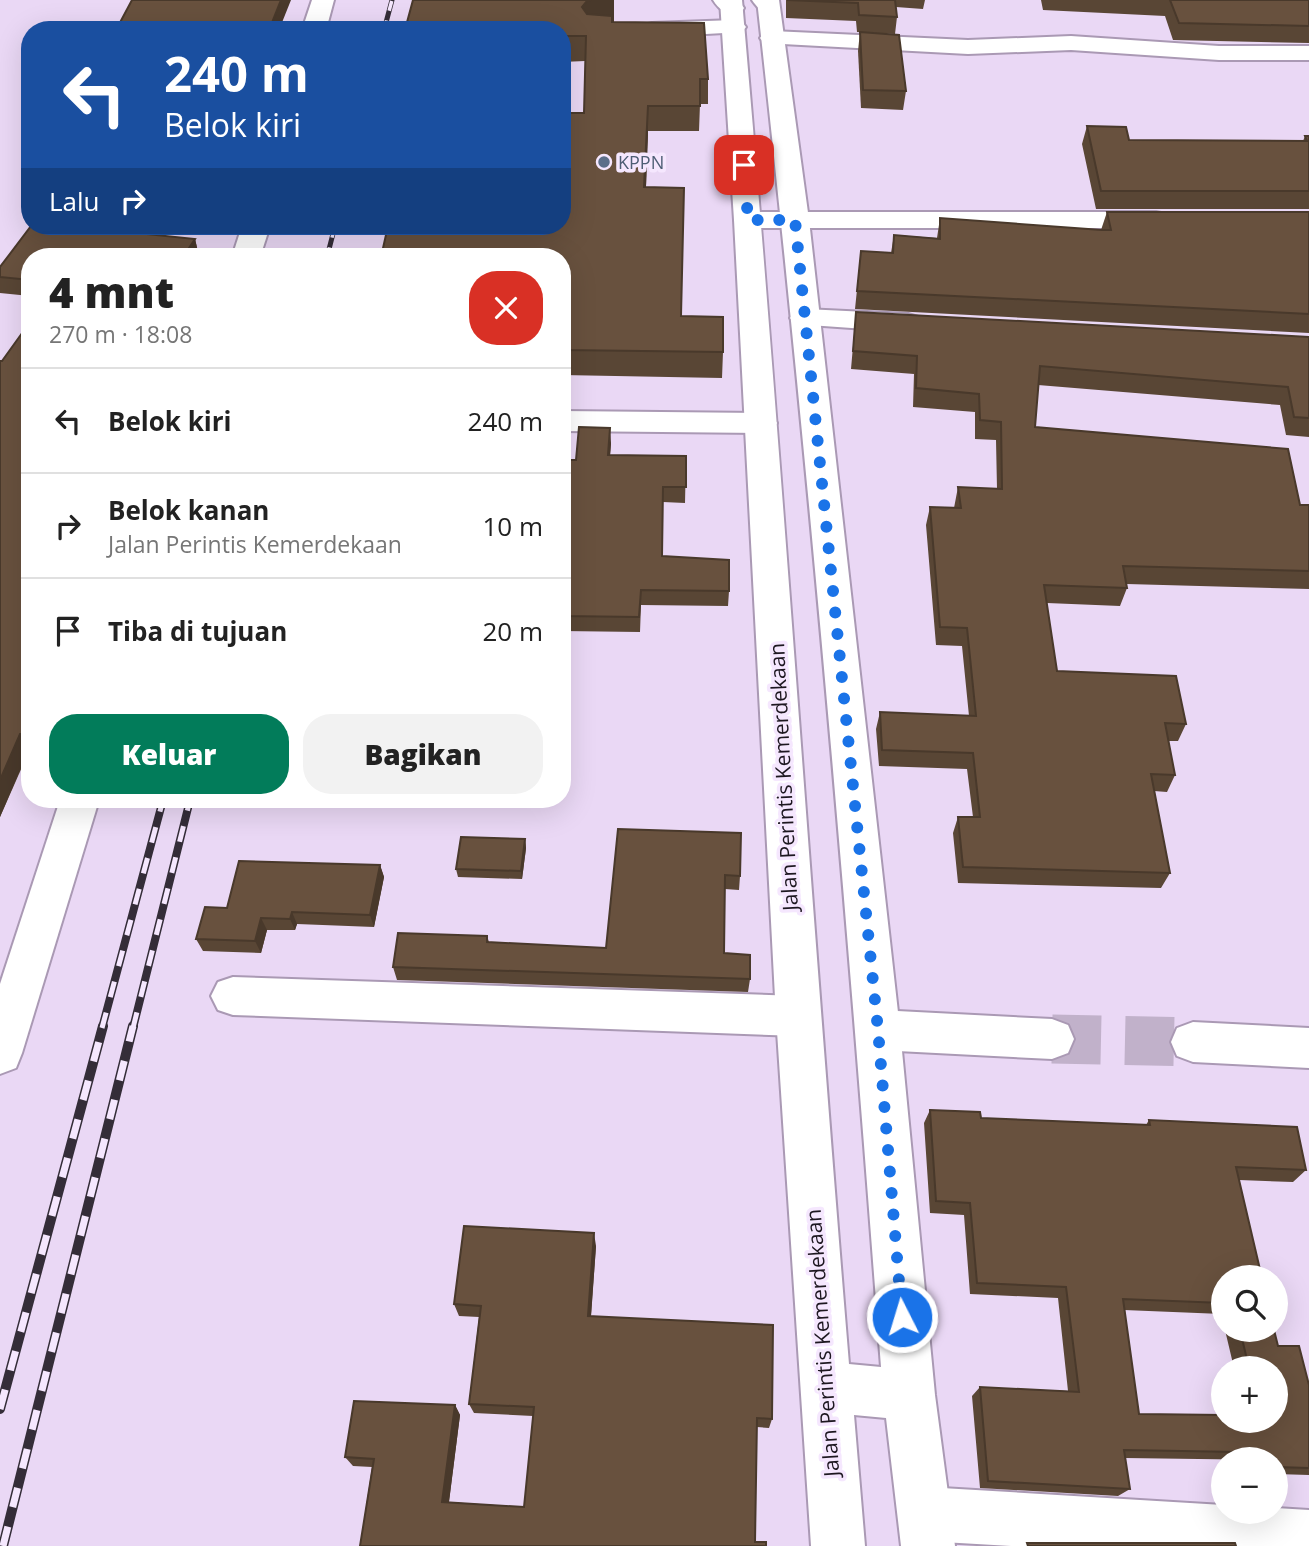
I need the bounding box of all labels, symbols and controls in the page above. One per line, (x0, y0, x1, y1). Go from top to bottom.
text: 240 m (164, 40, 309, 106)
icon: left (49, 49, 140, 140)
text: Belok kiri (164, 103, 301, 146)
pin (714, 135, 774, 195)
icon: arrive (725, 146, 763, 184)
place label: KPPN (618, 150, 664, 174)
marker: KPPN (596, 154, 612, 170)
icon: right (114, 182, 152, 220)
text: Lalu (49, 183, 100, 219)
text: 4 mnt (49, 263, 174, 320)
button: close (469, 271, 543, 345)
text: 270 m · 18:08 (49, 318, 192, 350)
icon: left (49, 402, 87, 440)
text: Belok kiri (108, 403, 232, 439)
text: 240 m (468, 403, 543, 439)
text: Belok kanan (108, 492, 269, 528)
icon: right (49, 507, 87, 545)
text: 10 m (482, 508, 543, 544)
text: Jalan Perintis Kemerdekaan (108, 528, 402, 560)
icon: arrive (49, 612, 87, 650)
text: Tiba di tujuan (108, 613, 287, 649)
text: 20 m (482, 613, 543, 649)
street label: Jalan Perintis Kemerdekaan (762, 642, 804, 914)
button: Keluar (49, 714, 289, 794)
button: Bagikan (303, 714, 543, 794)
street label: Jalan Perintis Kemerdekaan (799, 1208, 845, 1480)
map controls (1211, 1265, 1288, 1524)
button: search (1211, 1265, 1288, 1342)
position arrow (865, 1280, 939, 1354)
button: + (1211, 1356, 1288, 1433)
button: − (1211, 1447, 1288, 1524)

